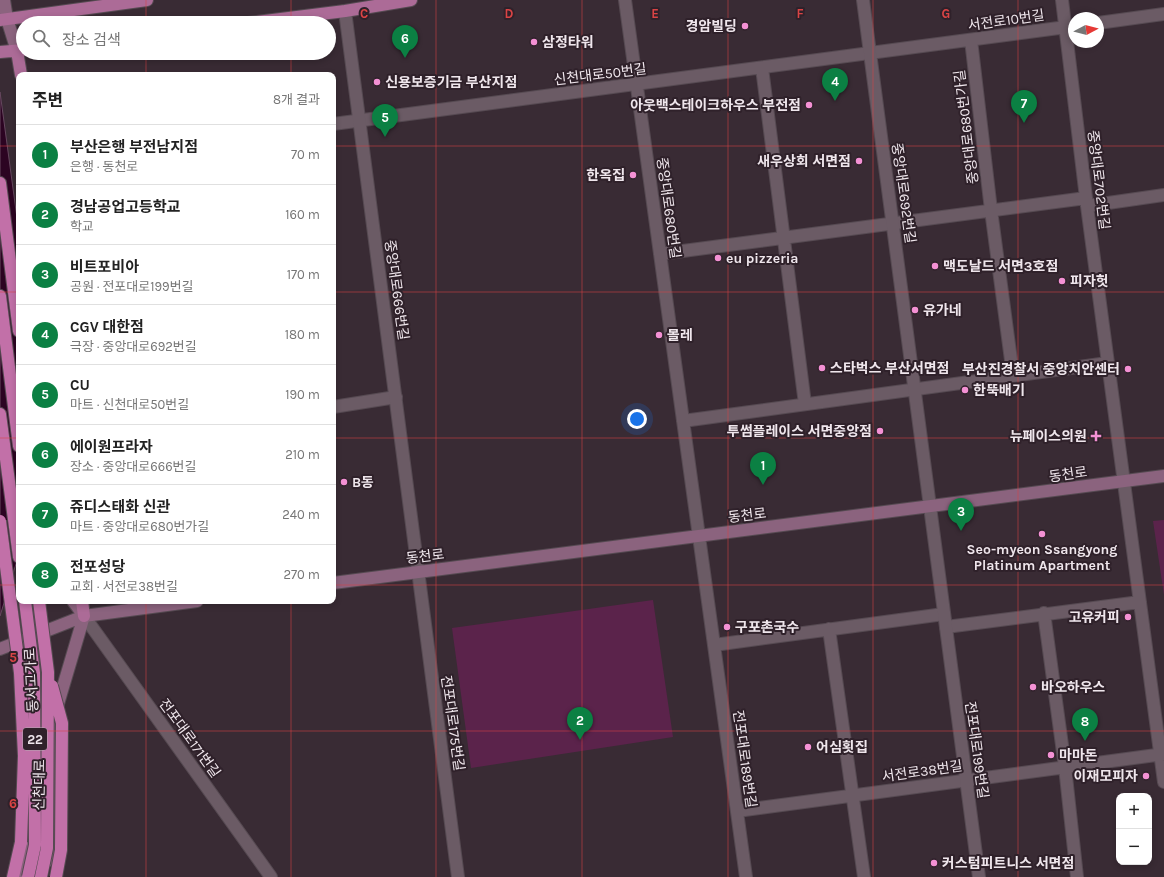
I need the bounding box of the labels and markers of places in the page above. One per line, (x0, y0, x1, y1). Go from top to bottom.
place label: 경암빌딩 (685, 18, 737, 35)
marker: 경암빌딩 (740, 21, 750, 31)
pin: 6 (392, 25, 418, 58)
place label: 삼정타워 (542, 34, 594, 51)
marker: 삼정타워 (529, 37, 539, 47)
pin: 4 (822, 68, 848, 101)
place label: 신용보증기금 부산지점 (385, 74, 517, 91)
marker: 신용보증기금 부산지점 (372, 77, 382, 87)
pin: 7 (1011, 90, 1037, 123)
place label: 아웃백스테이크하우스 부전점 (630, 97, 801, 114)
marker: 아웃백스테이크하우스 부전점 (804, 100, 814, 110)
pin: 5 (372, 104, 398, 137)
place label: 새우상회 서면점 (757, 153, 851, 170)
marker: 새우상회 서면점 (854, 156, 864, 166)
place label: 한옥집 (586, 167, 625, 184)
marker: 한옥집 (628, 170, 638, 180)
place label: eu pizzeria (726, 250, 798, 267)
marker: eu pizzeria (713, 253, 723, 263)
place label: 맥도날드 서면3호점 (943, 258, 1058, 275)
marker: 맥도날드 서면3호점 (930, 261, 940, 271)
place label: 피자헛 (1070, 273, 1109, 290)
marker: 피자헛 (1057, 276, 1067, 286)
place label: 유가네 (923, 302, 962, 319)
marker: 유가네 (910, 305, 920, 315)
place label: 몰레 (667, 327, 693, 344)
marker: 몰레 (654, 330, 664, 340)
place label: 스타벅스 부산서면점 (830, 360, 949, 377)
place label: 부산진경찰서 중앙치안센터 (962, 361, 1120, 378)
marker: 스타벅스 부산서면점 (817, 363, 827, 373)
marker: 부산진경찰서 중앙치안센터 (1123, 364, 1133, 374)
place label: 한뚝배기 (973, 382, 1025, 399)
marker: 한뚝배기 (960, 385, 970, 395)
place label: 투썸플레이스 서면중앙점 (727, 423, 872, 440)
marker: 투썸플레이스 서면중앙점 (875, 426, 885, 436)
place label: 뉴페이스의원 (1010, 428, 1087, 445)
marker: 뉴페이스의원 (1090, 430, 1102, 442)
pin: 1 (750, 452, 776, 485)
place label: B동 (352, 474, 374, 491)
marker: B동 (339, 477, 349, 487)
pin: 3 (948, 498, 974, 531)
marker: Seo-myeon Ssangyong Platinum Apartment (1037, 529, 1047, 539)
place label: Seo-myeon Ssangyong Platinum Apartment (967, 541, 1117, 574)
place label: 고유커피 (1068, 609, 1120, 626)
marker: 고유커피 (1123, 612, 1133, 622)
place label: 구포촌국수 (735, 619, 800, 636)
marker: 구포촌국수 (722, 622, 732, 632)
place label: 바오하우스 (1041, 679, 1106, 696)
marker: 바오하우스 (1028, 682, 1038, 692)
pin: 2 (567, 707, 593, 740)
pin: 8 (1072, 708, 1098, 741)
place label: 어심횟집 (816, 739, 868, 756)
marker: 어심횟집 (803, 742, 813, 752)
place label: 마마돈 (1059, 747, 1098, 764)
marker: 마마돈 (1046, 750, 1056, 760)
place label: 이재모피자 (1074, 768, 1138, 785)
marker: 이재모피자 (1141, 771, 1151, 781)
place label: 커스텀피트니스 서면점 (942, 855, 1074, 872)
marker: 커스텀피트니스 서면점 (929, 858, 939, 868)

